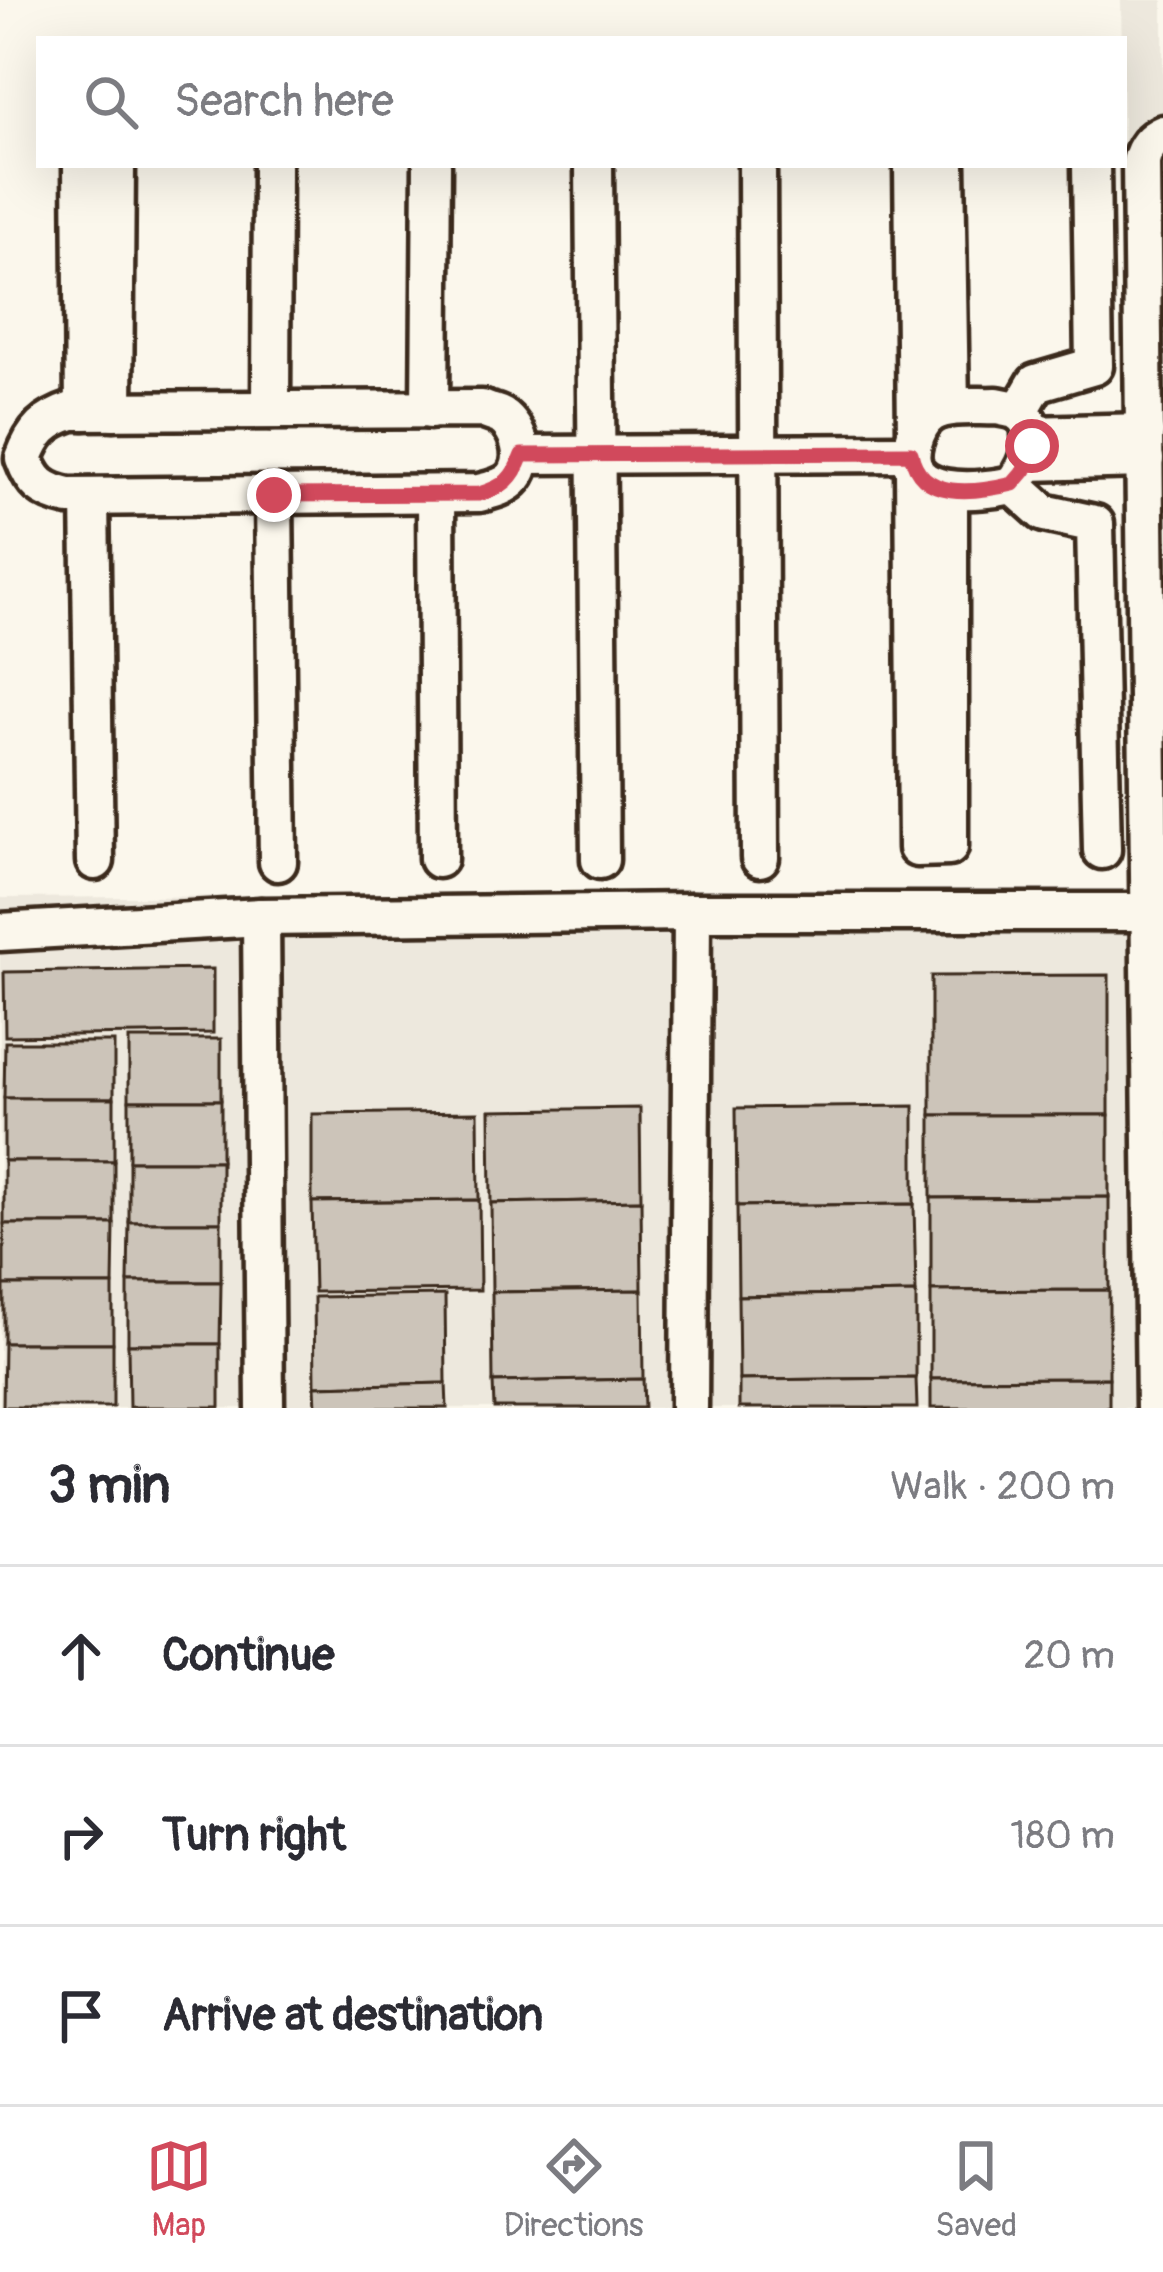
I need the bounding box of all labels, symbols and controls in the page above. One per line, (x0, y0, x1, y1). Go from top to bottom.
search box (36, 36, 1127, 168)
icon: search (78, 69, 144, 135)
text: Search here (174, 74, 394, 130)
route start (1005, 419, 1059, 473)
route end (247, 468, 301, 522)
text: 3 min (48, 1454, 170, 1518)
text: Walk · 200 m (890, 1462, 1115, 1511)
icon: ahead (48, 1623, 114, 1689)
text: Continue (162, 1628, 335, 1684)
text: 20 m (1023, 1631, 1115, 1680)
icon: right (48, 1803, 114, 1869)
text: Turn right (162, 1808, 346, 1864)
text: 180 m (1010, 1811, 1115, 1860)
icon: arrive (48, 1983, 114, 2049)
text: Arrive at destination (162, 1988, 543, 2044)
tab: Map (146, 2133, 212, 2246)
tab: Directions (504, 2133, 644, 2246)
tab: Saved (935, 2133, 1017, 2246)

